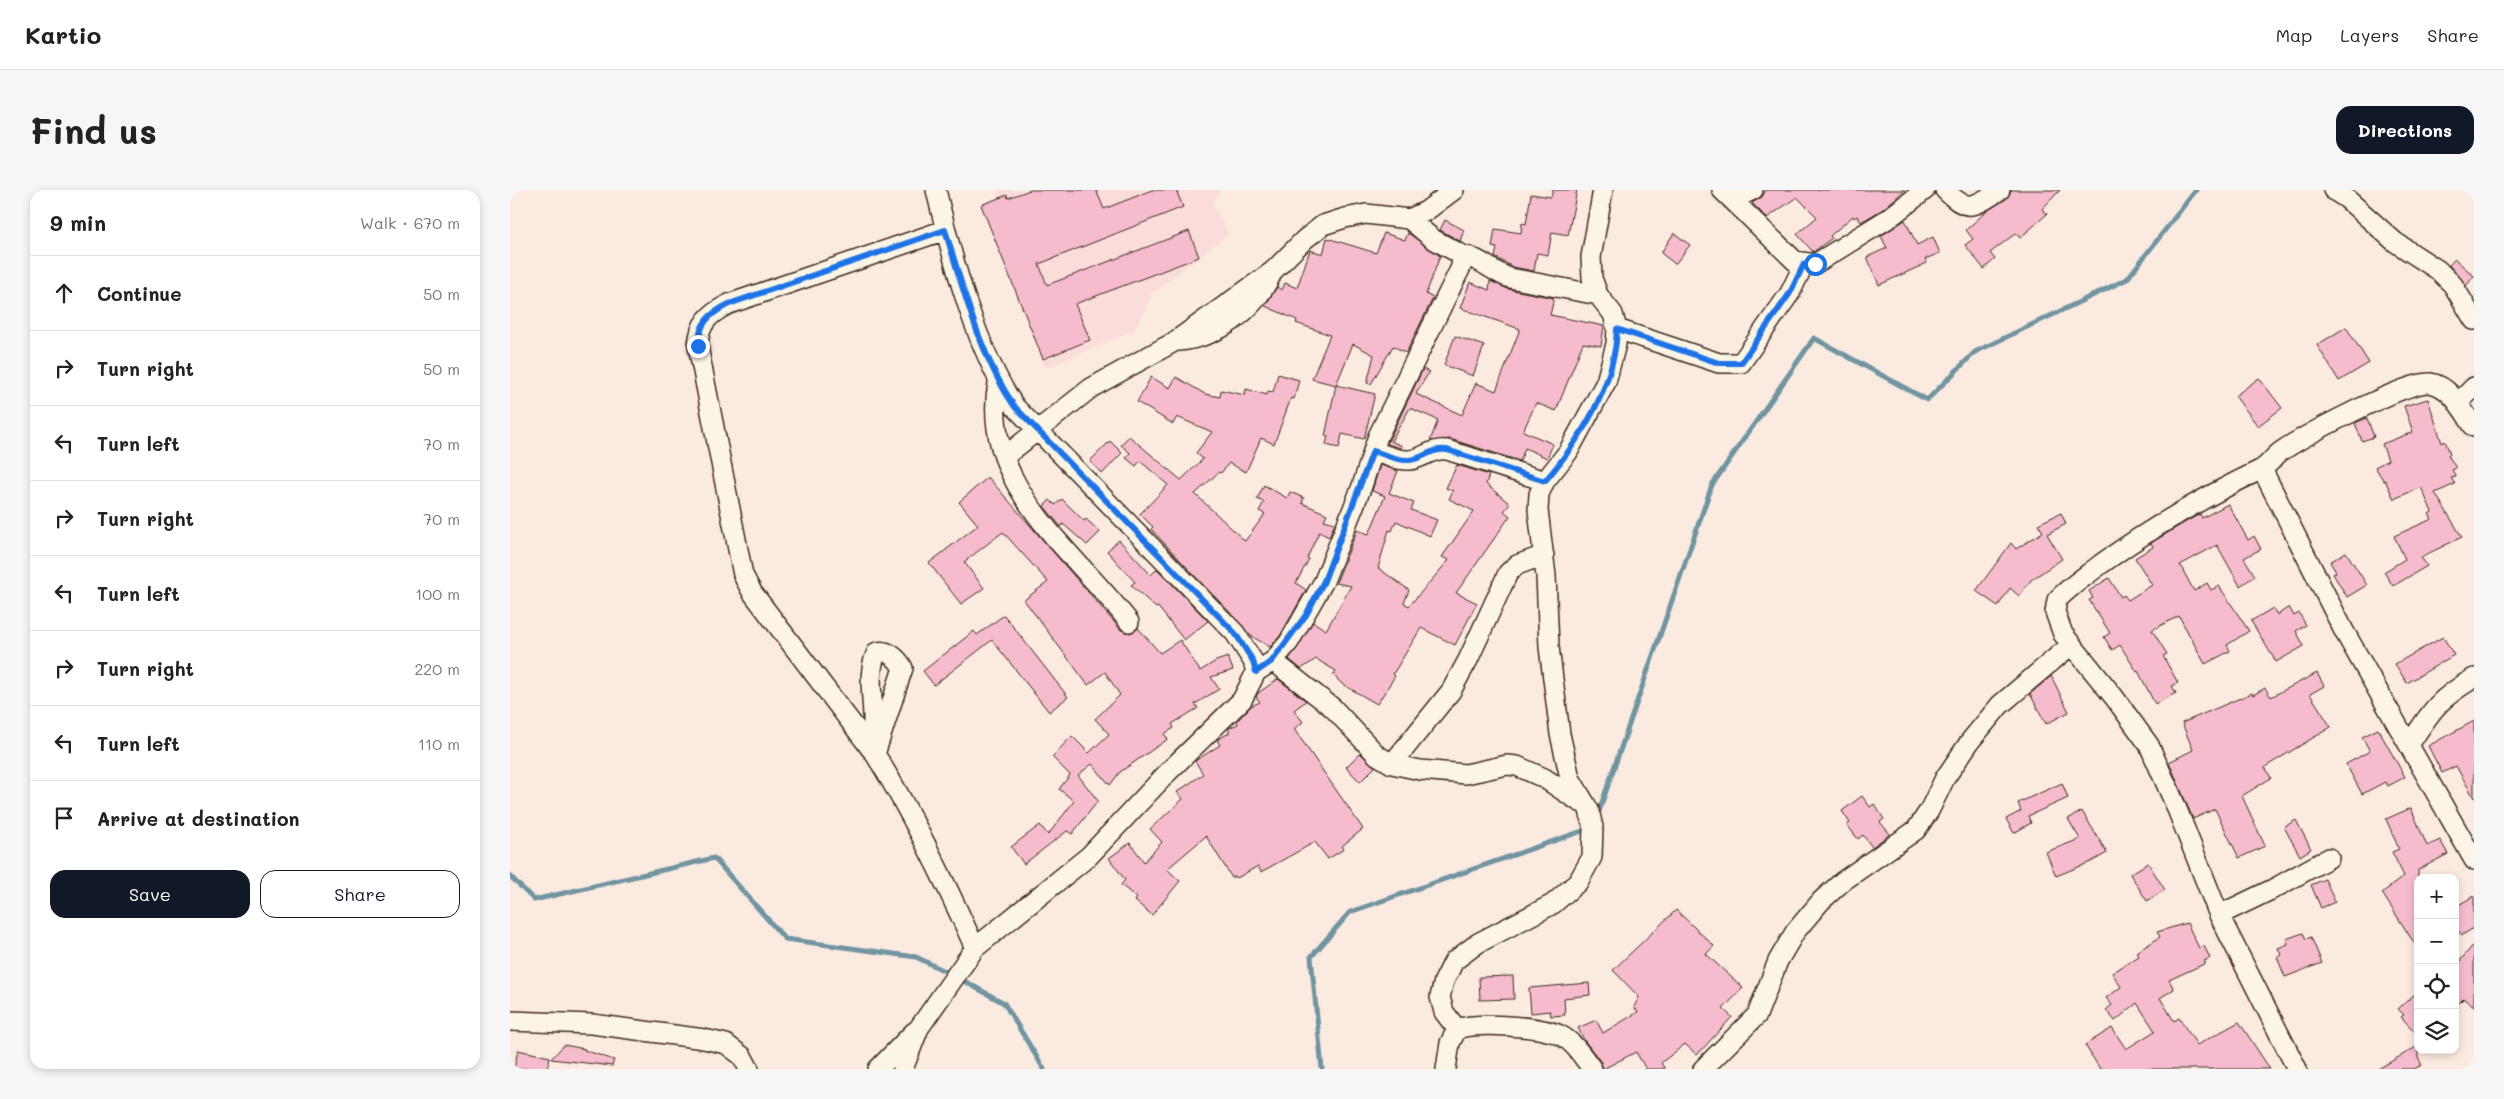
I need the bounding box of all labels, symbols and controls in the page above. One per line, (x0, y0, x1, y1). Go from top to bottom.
text: Kartio (25, 19, 101, 50)
text: Map (2276, 23, 2312, 47)
text: Layers (2340, 23, 2399, 47)
text: Share (2427, 23, 2479, 47)
button: Directions (2336, 106, 2474, 154)
text: Find us (30, 107, 157, 153)
text: 9 min (50, 209, 106, 236)
text: Walk · 670 m (360, 212, 460, 233)
route start (1804, 253, 1827, 276)
icon: ahead (50, 279, 78, 307)
text: Continue (97, 281, 182, 306)
text: 50 m (423, 283, 460, 304)
route end (687, 335, 710, 358)
icon: right (50, 354, 78, 382)
text: Turn right (97, 356, 194, 381)
text: 50 m (423, 358, 460, 379)
icon: left (50, 429, 78, 457)
text: Turn left (97, 431, 180, 456)
text: 70 m (423, 433, 460, 454)
icon: right (50, 504, 78, 532)
text: Turn right (97, 506, 194, 531)
text: 70 m (423, 508, 460, 529)
icon: left (50, 579, 78, 607)
text: Turn left (97, 581, 180, 606)
text: 100 m (415, 583, 460, 604)
icon: right (50, 654, 78, 682)
text: Turn right (97, 656, 194, 681)
text: 220 m (414, 658, 460, 679)
icon: left (50, 729, 78, 757)
text: Turn left (97, 731, 180, 756)
text: 110 m (418, 733, 460, 754)
icon: arrive (50, 804, 78, 832)
text: Arrive at destination (97, 806, 300, 831)
button: Save (50, 870, 250, 918)
button: Share (260, 870, 460, 918)
map controls (2414, 874, 2459, 1054)
button: + (2414, 874, 2459, 919)
button: − (2414, 919, 2459, 964)
button: locate (2414, 964, 2459, 1009)
button: layers (2414, 1009, 2459, 1054)

